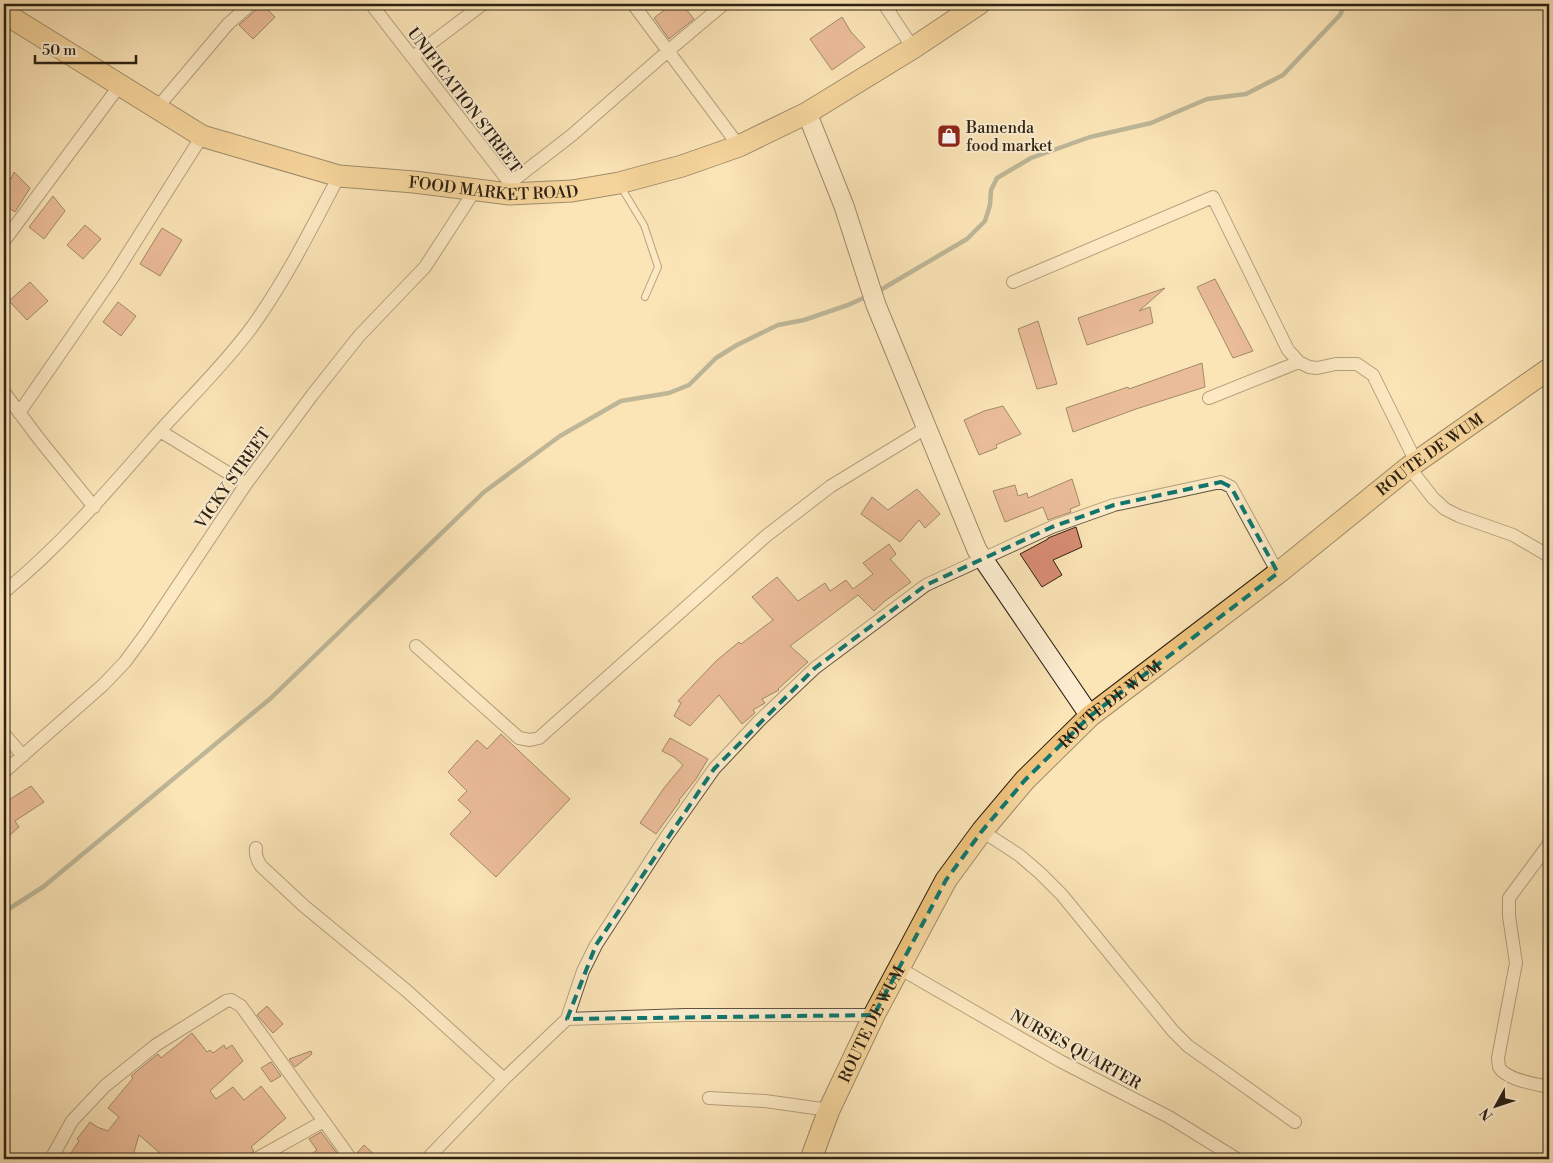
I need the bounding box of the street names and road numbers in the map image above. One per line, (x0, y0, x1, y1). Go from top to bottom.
street label: UNIFICATION STREET (403, 24, 526, 178)
street label: FOOD MARKET ROAD (408, 173, 580, 205)
street label: ROUTE DE WUM (1372, 409, 1488, 501)
street label: VICKY STREET (190, 424, 275, 534)
street label: ROUTE DE WUM (1054, 656, 1166, 753)
street label: ROUTE DE WUM (834, 962, 909, 1086)
street label: NURSES QUARTER (1007, 1006, 1145, 1095)

